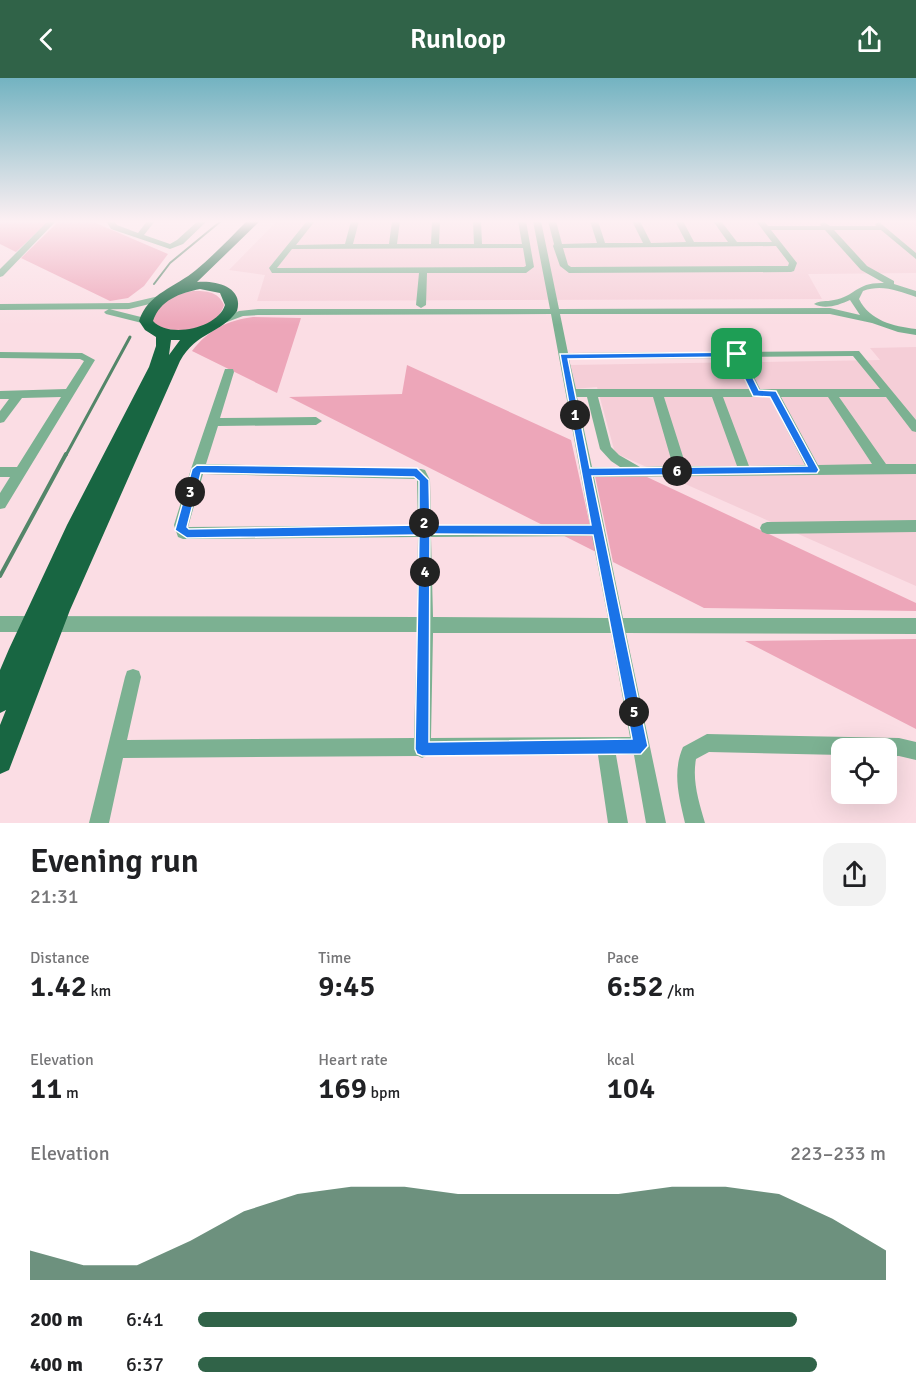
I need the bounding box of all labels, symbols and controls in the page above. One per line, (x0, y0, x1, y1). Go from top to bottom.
icon: back (30, 23, 63, 56)
text: Runloop (410, 23, 506, 56)
icon: share (853, 23, 886, 56)
pin (711, 328, 762, 379)
icon: arrive (720, 337, 753, 370)
pin: 1 (560, 400, 590, 430)
text: 1 (571, 405, 579, 425)
pin: 6 (662, 456, 692, 486)
text: 6 (673, 461, 681, 481)
pin: 3 (175, 477, 205, 507)
text: 3 (186, 482, 194, 502)
pin: 2 (409, 508, 439, 538)
text: 2 (420, 513, 428, 533)
pin: 4 (410, 557, 440, 587)
text: 4 (421, 562, 429, 582)
pin: 5 (619, 697, 649, 727)
text: 5 (630, 702, 638, 722)
map controls (831, 738, 897, 804)
button: locate (831, 738, 897, 804)
text: Evening run (30, 841, 199, 882)
button: share (823, 843, 886, 906)
text: 21:31 (30, 884, 79, 909)
text: Distance (30, 948, 90, 968)
text: Time (318, 948, 351, 968)
text: Pace (607, 948, 639, 968)
text: 1.42 (30, 968, 87, 1005)
text: 9:45 (318, 968, 375, 1005)
text: 6:52 (607, 968, 664, 1005)
text: km (87, 981, 111, 1001)
text: /km (664, 981, 695, 1001)
text: Elevation (30, 1050, 94, 1070)
text: Heart rate (318, 1050, 388, 1070)
text: kcal (607, 1050, 635, 1070)
text: 11 (30, 1070, 62, 1107)
text: 169 (318, 1070, 367, 1107)
text: 104 (607, 1070, 655, 1107)
text: m (62, 1083, 79, 1103)
text: bpm (367, 1083, 400, 1103)
text: Elevation (30, 1141, 110, 1166)
text: 223–233 m (790, 1141, 886, 1166)
text: 200 m (30, 1307, 83, 1332)
text: 6:41 (126, 1307, 164, 1332)
text: 400 m (30, 1352, 83, 1377)
text: 6:37 (126, 1352, 164, 1377)

